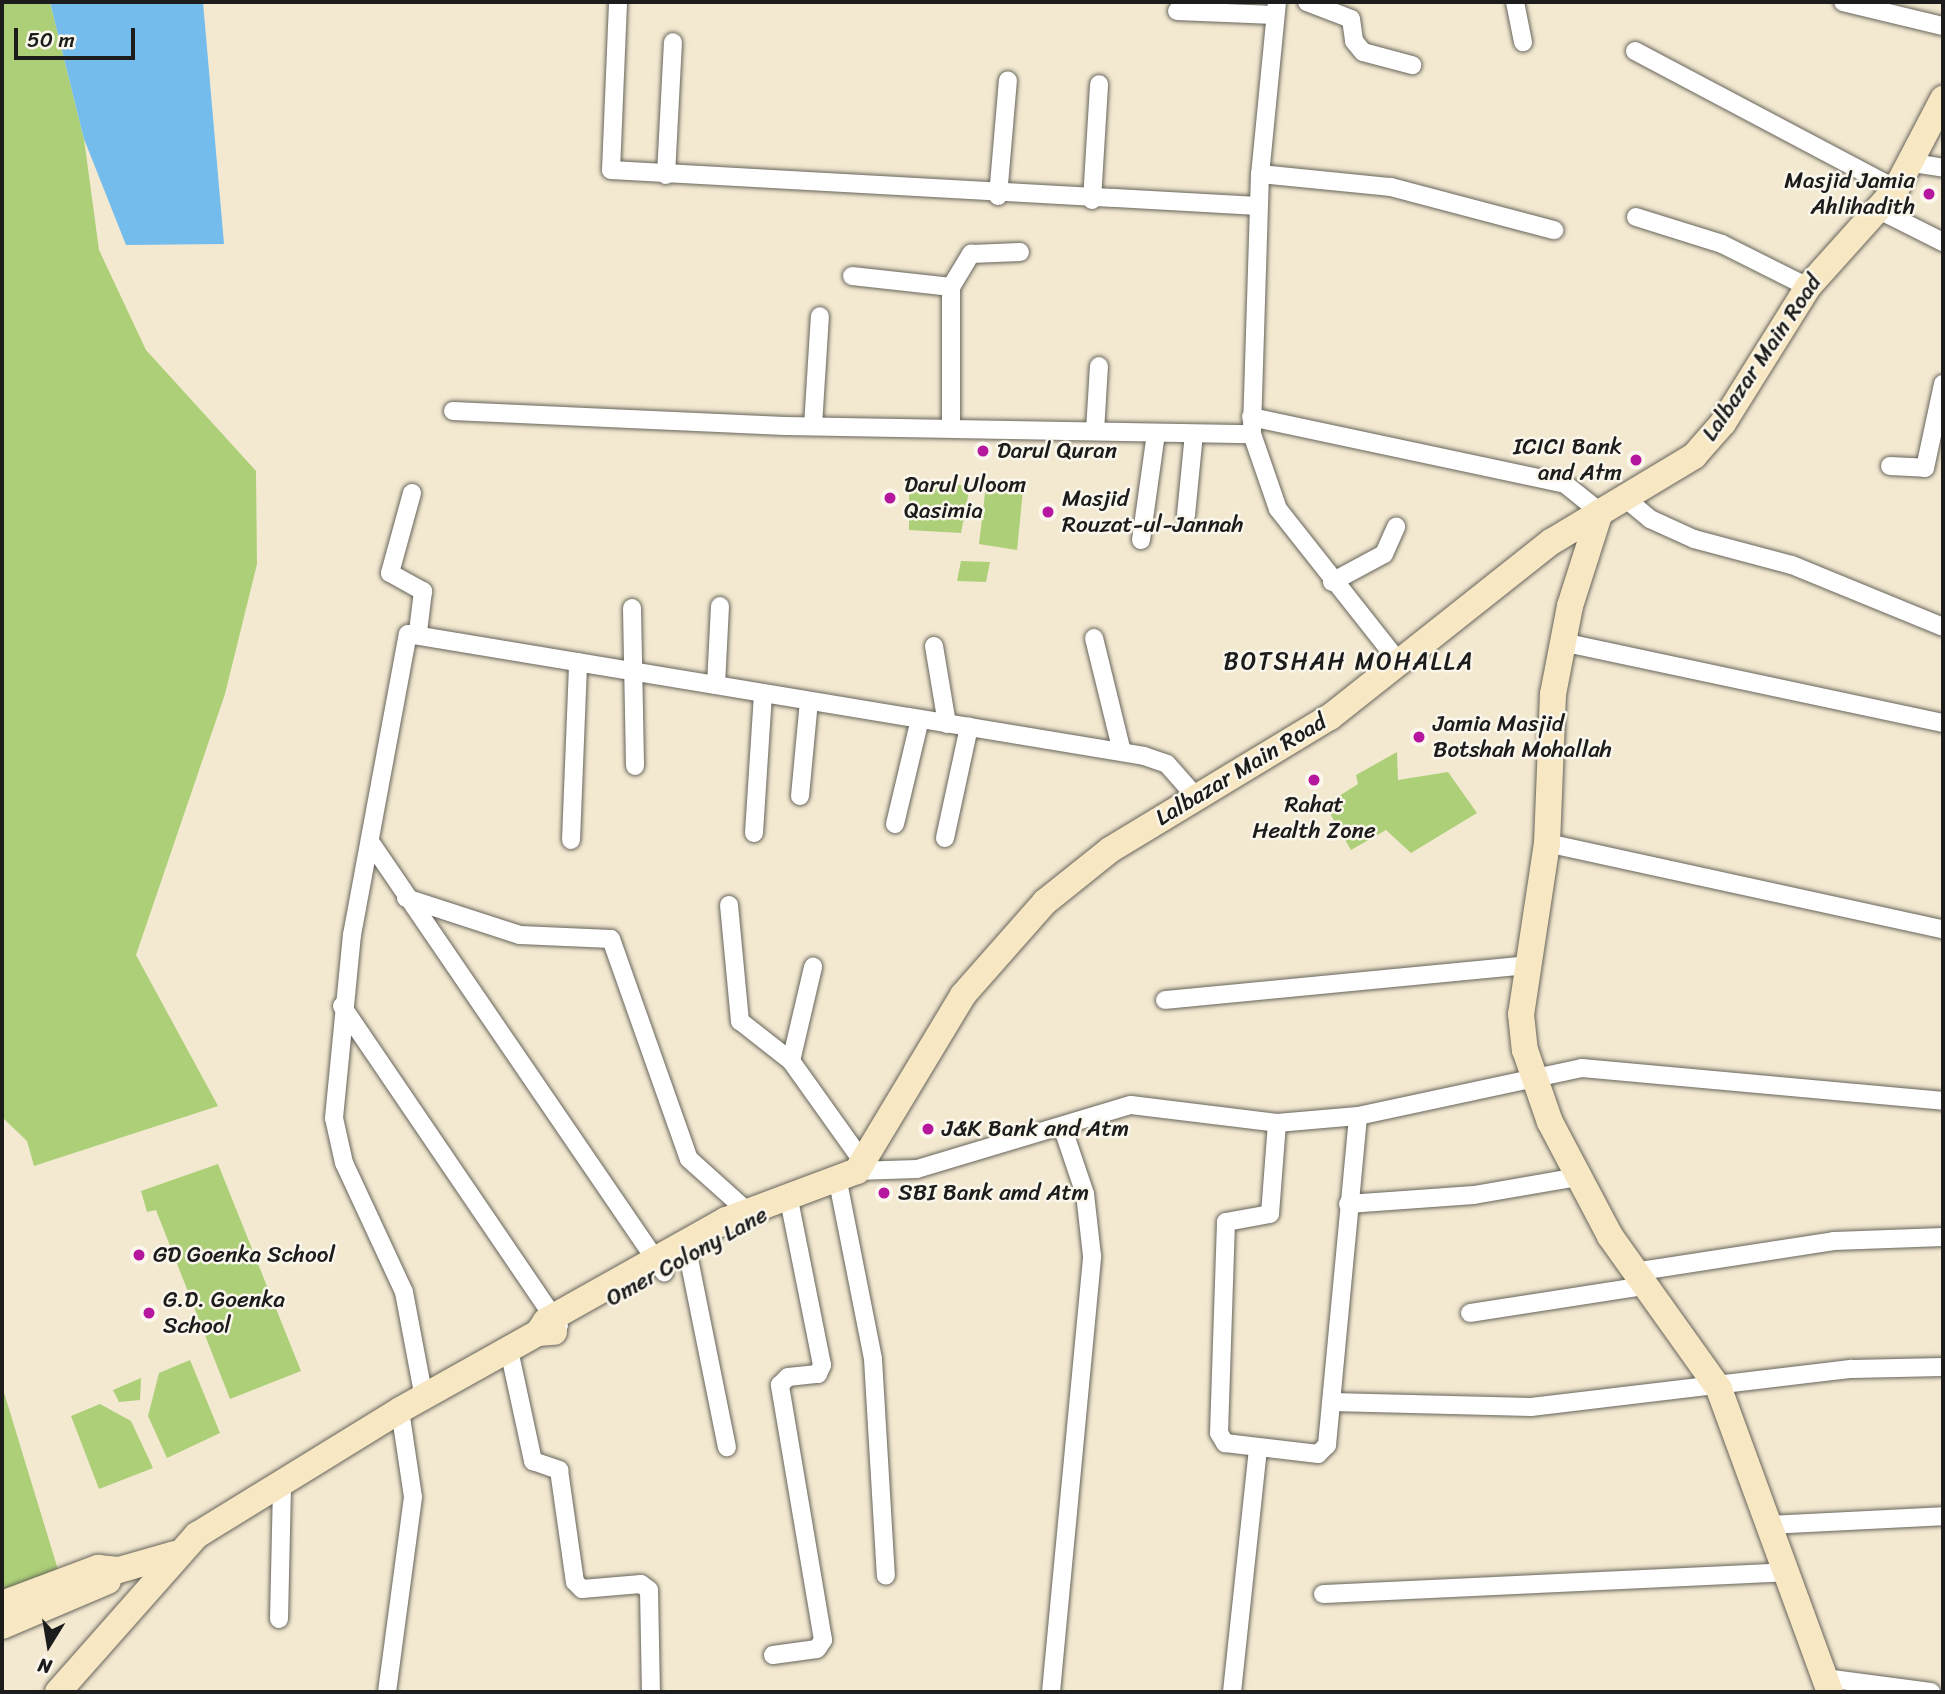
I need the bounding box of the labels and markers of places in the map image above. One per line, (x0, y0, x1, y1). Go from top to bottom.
place label: Masjid Jamia Ahlihadith (1784, 167, 1915, 221)
marker: Masjid Jamia Ahlihadith (1921, 186, 1937, 202)
place label: ICICI Bank and Atm (1513, 433, 1622, 487)
place label: Darul Quran (997, 437, 1117, 465)
marker: Darul Quran (975, 443, 991, 459)
marker: ICICI Bank and Atm (1628, 452, 1644, 468)
place label: Darul Uloom Qasimia (904, 471, 1026, 525)
place label: Masjid Rouzat-ul-Jannah (1062, 485, 1243, 539)
marker: Darul Uloom Qasimia (882, 490, 898, 506)
marker: Masjid Rouzat-ul-Jannah (1040, 504, 1056, 520)
place label: Jamia Masjid Botshah Mohallah (1433, 710, 1612, 764)
marker: Jamia Masjid Botshah Mohallah (1411, 729, 1427, 745)
marker: Rahat Health Zone (1306, 772, 1322, 788)
place label: Rahat Health Zone (1253, 791, 1375, 845)
place label: J&K Bank and Atm (942, 1115, 1129, 1143)
marker: J&K Bank and Atm (920, 1121, 936, 1137)
place label: SBI Bank amd Atm (898, 1179, 1089, 1207)
marker: SBI Bank amd Atm (876, 1185, 892, 1201)
place label: GD Goenka School (153, 1241, 335, 1269)
marker: GD Goenka School (131, 1247, 147, 1263)
place label: G.D. Goenka School (163, 1286, 285, 1340)
marker: G.D. Goenka School (141, 1305, 157, 1321)

